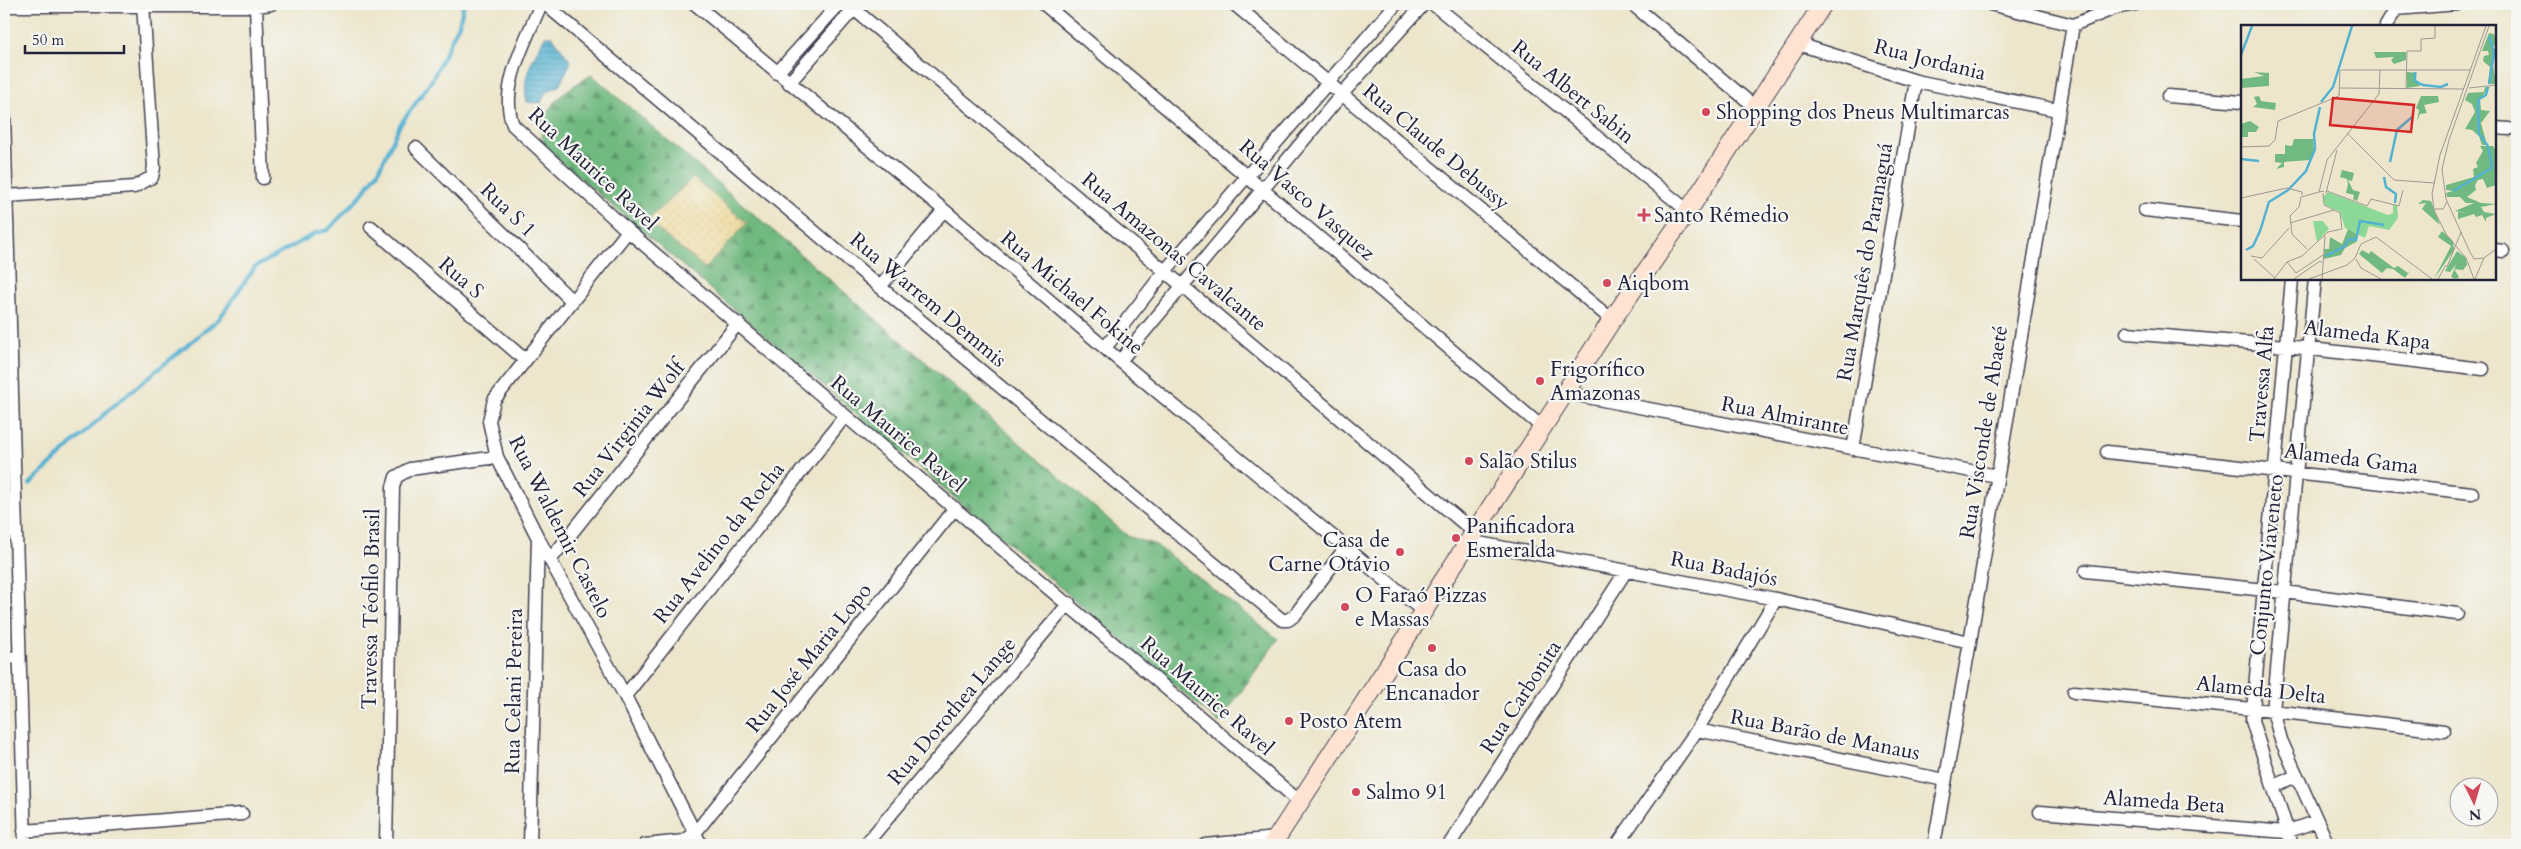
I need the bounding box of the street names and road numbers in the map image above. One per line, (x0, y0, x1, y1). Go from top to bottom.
street label: Rua Jordania (1871, 32, 1989, 88)
street label: Rua Albert Sabin (1505, 33, 1641, 151)
street label: Rua Claude Debussy (1356, 77, 1516, 217)
street label: Rua Maurice Ravel (521, 101, 665, 237)
street label: Rua Vasco Vasquez (1233, 133, 1382, 268)
street label: Rua Marquês do Paranaguá (1830, 140, 1900, 384)
street label: Rua Amazonas Cavalcante (1075, 166, 1273, 338)
street label: Rua S 1 (474, 176, 542, 244)
street label: Rua Michael Fokine (994, 224, 1150, 362)
street label: Rua Warrem Demmis (843, 226, 1013, 374)
street label: Rua S (432, 250, 490, 306)
street label: Alameda Kapa (2302, 313, 2432, 357)
street label: Rua Visconde de Abaeté (1953, 323, 2015, 541)
street label: Travessa Alfa (2242, 325, 2282, 443)
street label: Rua Virginia Wolf (566, 352, 694, 503)
street label: Rua Maurice Ravel (824, 369, 972, 499)
street label: Rua Almirante (1719, 389, 1851, 443)
street label: Rua Waldemir Castelo (501, 431, 619, 623)
street label: Alameda Gama (2282, 436, 2420, 482)
street label: Rua Avelino da Rocha (647, 456, 791, 630)
street label: Conjunto Viaveneto (2243, 473, 2291, 657)
street label: Travessa Téofilo Brasil (355, 508, 387, 710)
street label: Rua Badajós (1668, 544, 1780, 594)
street label: Rua José Maria Lopo (739, 577, 879, 739)
street label: Rua Celani Pereira (498, 608, 530, 774)
street label: Rua Maurice Ravel (1134, 630, 1280, 762)
street label: Rua Dorothea Lange (881, 631, 1023, 791)
street label: Rua Carbonita (1474, 635, 1568, 759)
street label: Alameda Delta (2195, 669, 2327, 711)
street label: Rua Barão de Manaus (1728, 702, 1922, 768)
street label: Alameda Beta (2102, 783, 2226, 821)

